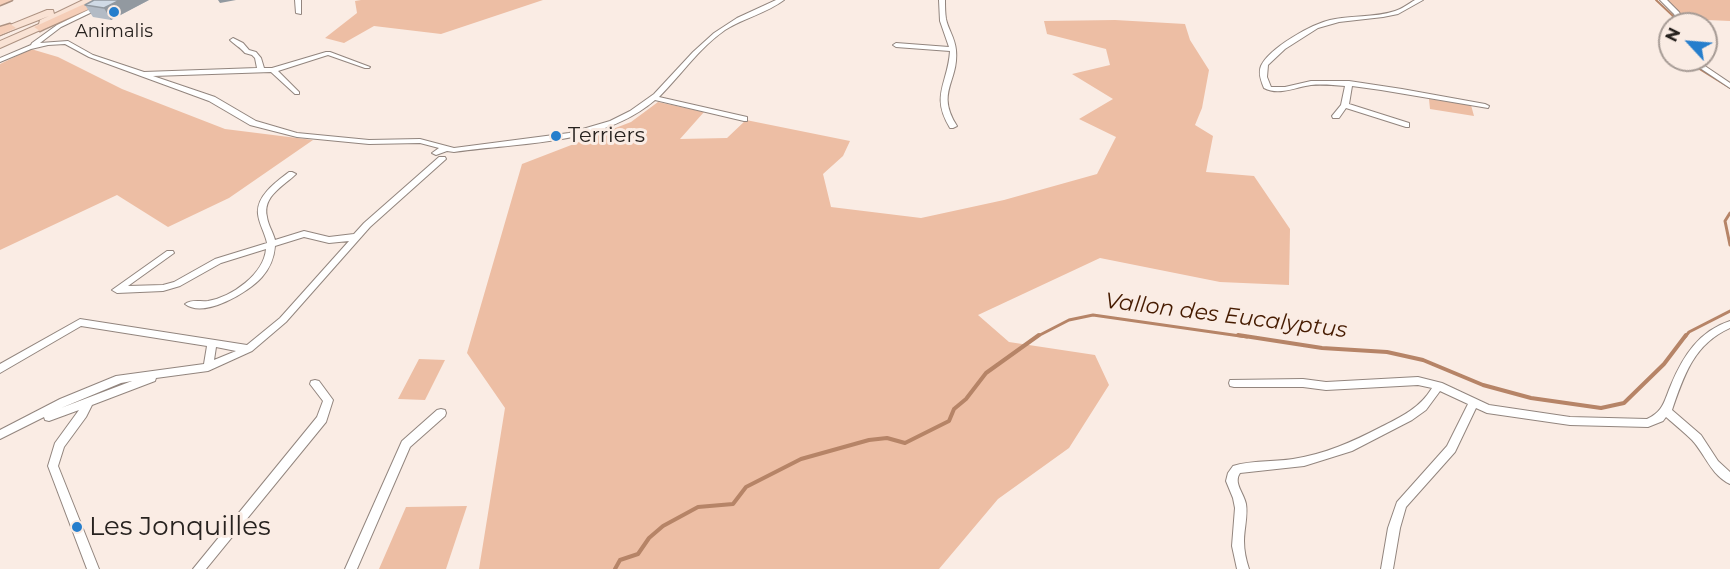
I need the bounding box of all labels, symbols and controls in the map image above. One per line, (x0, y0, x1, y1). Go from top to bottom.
marker: Animalis (107, 5, 121, 19)
north arrow (1658, 12, 1718, 72)
place label: Animalis (75, 21, 153, 43)
text: N (1662, 25, 1685, 45)
place label: Terriers (568, 123, 645, 149)
marker: Terriers (549, 129, 563, 143)
water label: Vallon des Eucalyptus (1103, 288, 1349, 344)
place label: Les Jonquilles (89, 511, 271, 543)
marker: Les Jonquilles (70, 520, 84, 534)

